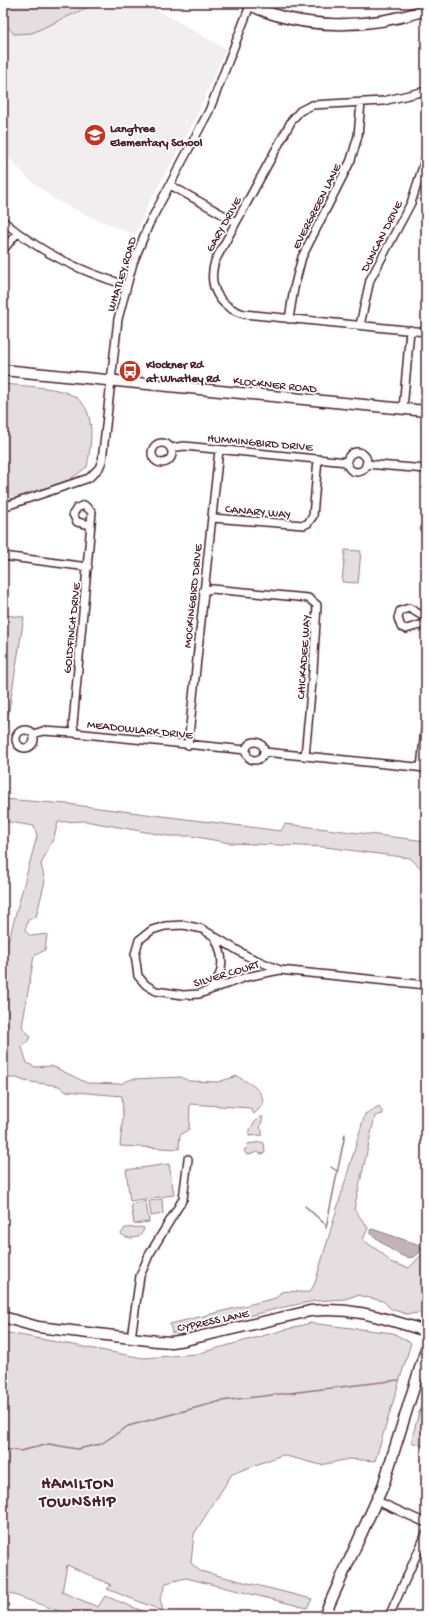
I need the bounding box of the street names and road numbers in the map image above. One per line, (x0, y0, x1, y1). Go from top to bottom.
street label: EVERGREEN LANE (290, 161, 346, 252)
street label: GARY DRIVE (204, 195, 246, 255)
street label: DUNCAN DRIVE (358, 199, 407, 276)
street label: WHATLEY ROAD (105, 235, 141, 314)
street label: KLOCKNER ROAD (232, 375, 318, 397)
street label: HUMMINGBIRD DRIVE (207, 432, 314, 456)
street label: CANARY WAY (224, 503, 292, 523)
street label: MOCKINGBIRD DRIVE (182, 543, 206, 649)
street label: GOLDFINCH DRIVE (61, 582, 85, 674)
street label: CHICKADEE WAY (295, 614, 315, 700)
street label: MEADOWLARK DRIVE (86, 718, 194, 744)
street label: SILVER COURT (192, 958, 262, 992)
street label: CYPRESS LANE (176, 1307, 251, 1336)

